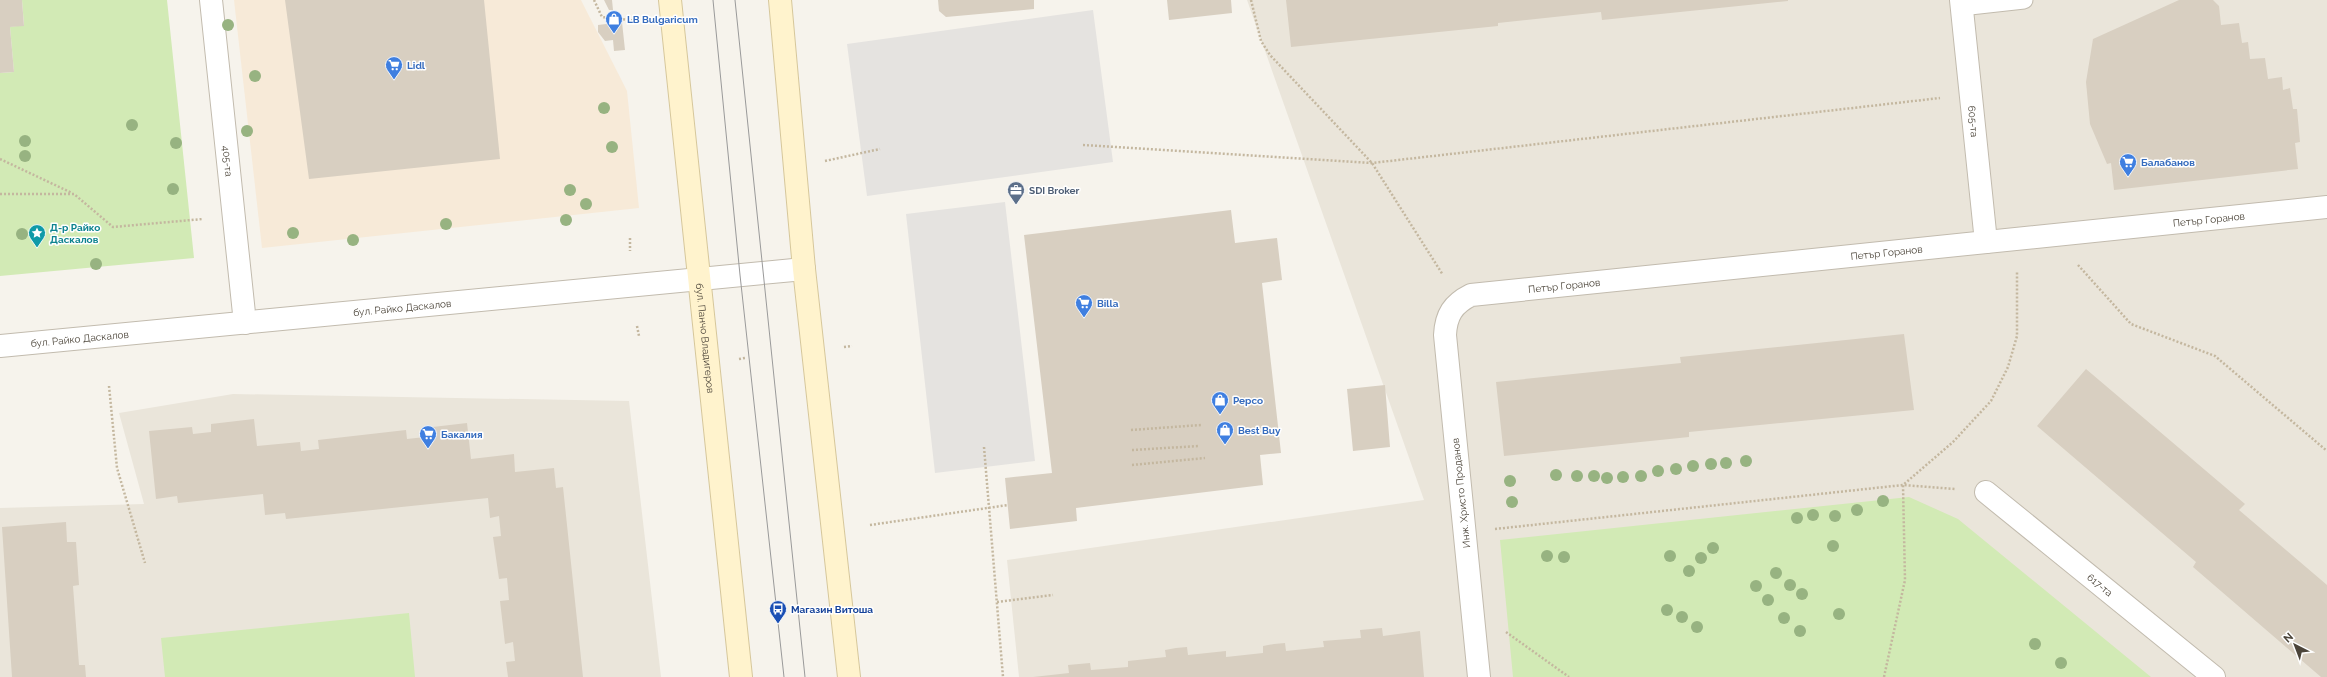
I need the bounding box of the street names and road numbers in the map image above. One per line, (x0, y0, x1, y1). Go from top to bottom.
street label: 605-та (1966, 105, 1981, 138)
street label: 405-та (221, 145, 235, 177)
street label: Петър Горанов (2172, 210, 2245, 228)
street label: Петър Горанов (1850, 243, 1923, 261)
street label: Петър Горанов (1528, 276, 1601, 295)
street label: бул. Панчо Владигеров (694, 283, 717, 394)
street label: бул. Райко Даскалов (353, 297, 452, 318)
street label: бул. Райко Даскалов (30, 328, 129, 349)
street label: Инж. Христо Проданов (1450, 437, 1472, 549)
street label: 617-та (2085, 571, 2115, 598)

